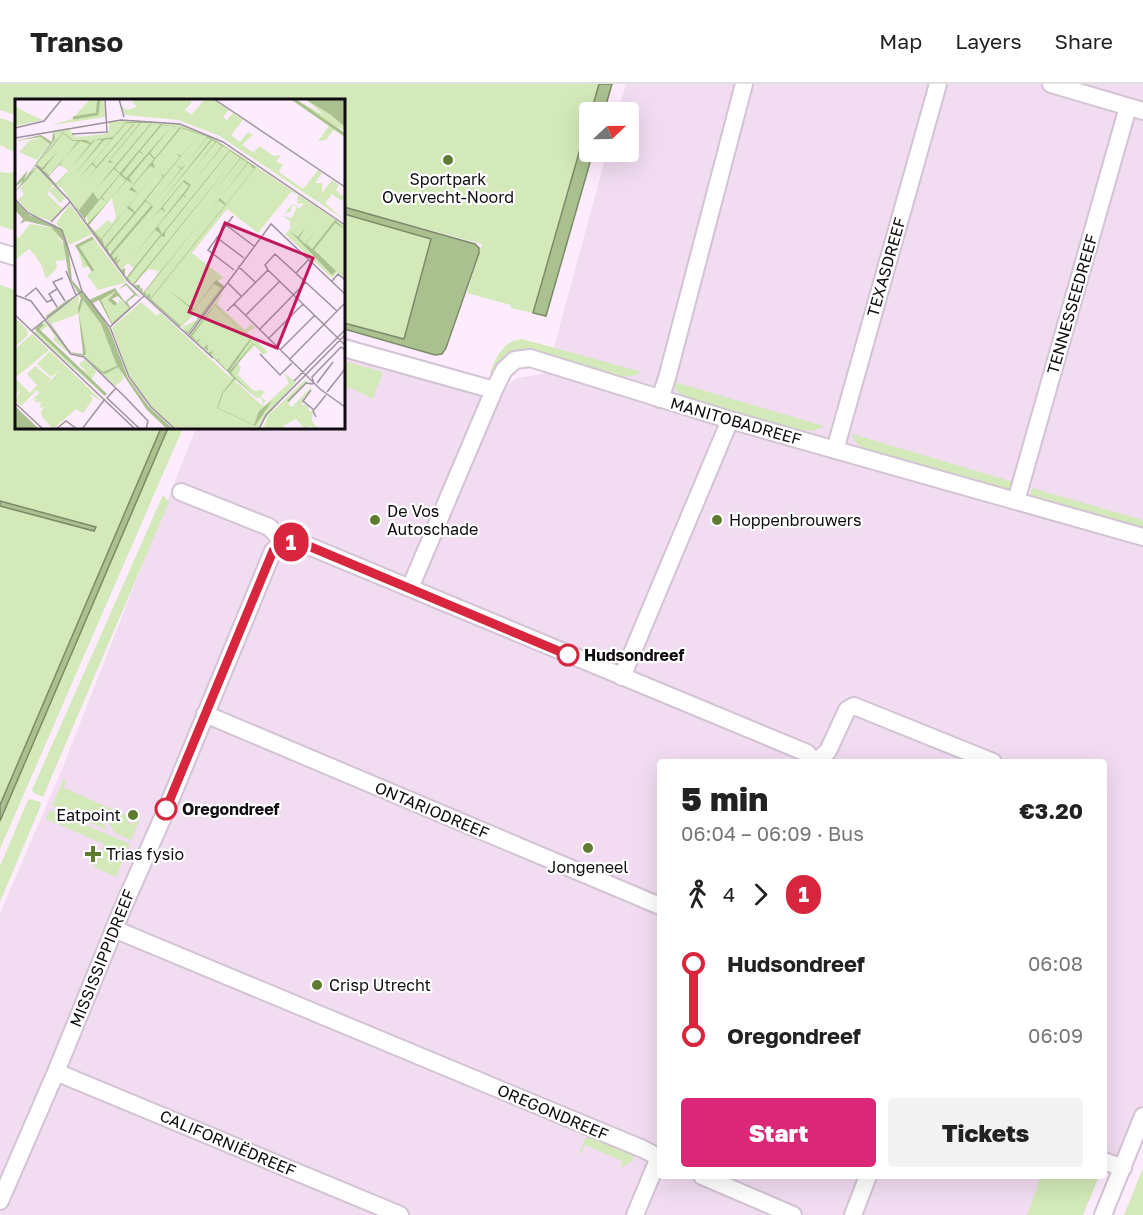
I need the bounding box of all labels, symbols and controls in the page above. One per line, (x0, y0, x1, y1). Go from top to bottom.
text: Transo (30, 25, 123, 58)
text: Map (879, 28, 922, 54)
text: Layers (955, 28, 1022, 54)
text: Share (1055, 28, 1113, 54)
inset map (15, 99, 345, 429)
north arrow (579, 102, 639, 162)
map controls (579, 102, 639, 162)
marker: Sportpark Overvecht-Noord (441, 153, 455, 167)
place label: Sportpark Overvecht-Noord (382, 169, 514, 207)
street label: TEXASDREEF (862, 215, 910, 319)
street label: TENNESSEEDREEF (1042, 232, 1102, 376)
street label: MANITOBADREEF (668, 393, 804, 449)
place label: De Vos Autoschade (387, 501, 478, 539)
place label: Hoppenbrouwers (729, 510, 862, 530)
marker: De Vos Autoschade (368, 513, 382, 527)
marker: Hoppenbrouwers (710, 513, 724, 527)
line badge: 1 (272, 522, 310, 562)
text: 1 (286, 529, 296, 555)
marker: Hudsondreef (557, 644, 579, 666)
place label: Hudsondreef (584, 645, 684, 665)
street label: ONTARIODREEF (372, 777, 492, 843)
text: 5 min (681, 779, 768, 818)
text: €3.20 (1019, 797, 1083, 824)
marker: Oregondreef (155, 798, 177, 820)
place label: Oregondreef (182, 799, 280, 819)
place label: Eatpoint (56, 805, 121, 825)
marker: Eatpoint (126, 808, 140, 822)
text: 06:04 – 06:09 · Bus (681, 821, 864, 845)
marker: Jongeneel (581, 841, 595, 855)
place label: Trias fysio (106, 844, 184, 864)
marker: Trias fysio (84, 845, 102, 863)
place label: Jongeneel (548, 857, 628, 877)
icon: walk (681, 878, 714, 911)
icon: forward (744, 878, 777, 911)
text: 1 (798, 881, 809, 907)
text: 4 (723, 882, 735, 906)
street label: MISSISSIPPIDREEF (65, 886, 139, 1030)
text: Hudsondreef (727, 950, 865, 977)
text: 06:08 (1028, 951, 1083, 975)
place label: Crisp Utrecht (329, 975, 431, 995)
marker: Crisp Utrecht (310, 978, 324, 992)
text: Oregondreef (727, 1022, 861, 1049)
text: 06:09 (1028, 1023, 1083, 1047)
street label: OREGONDREEF (494, 1080, 612, 1144)
button: Start (681, 1098, 876, 1167)
button: Tickets (888, 1098, 1083, 1167)
street label: CALIFORNIËDREEF (157, 1105, 299, 1181)

